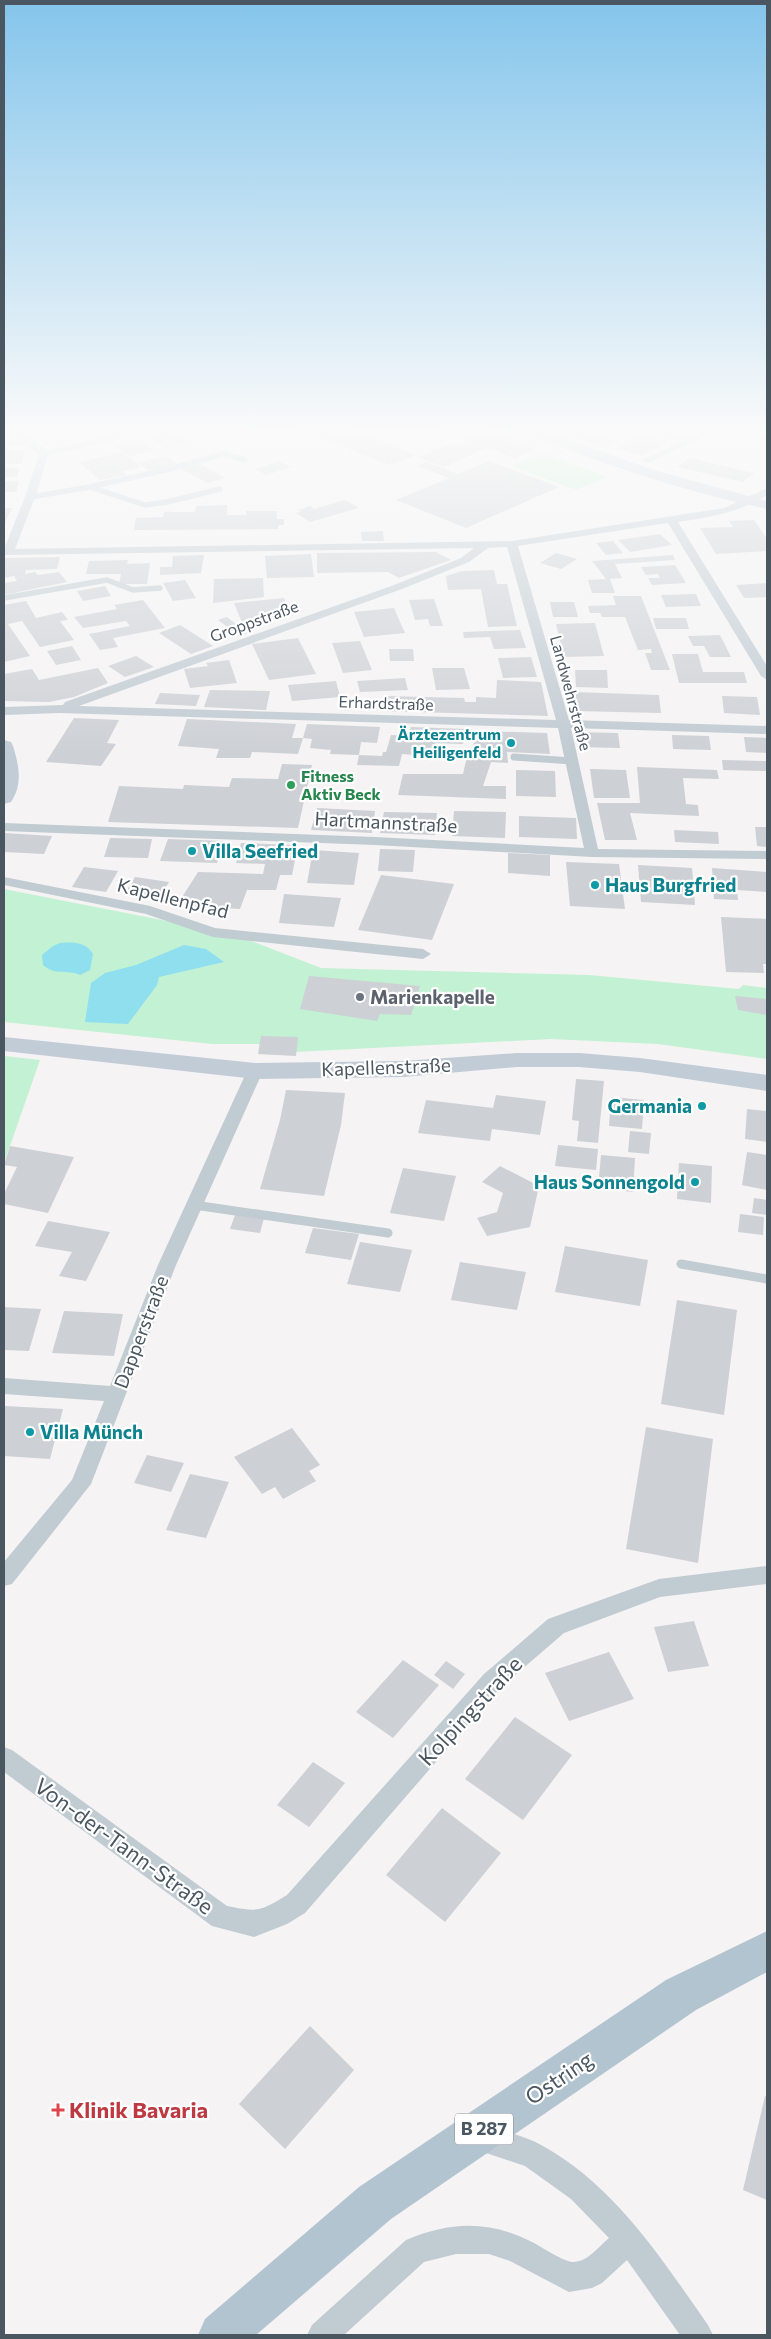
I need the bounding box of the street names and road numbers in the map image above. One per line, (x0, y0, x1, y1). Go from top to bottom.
street label: Groppstraße (207, 596, 301, 645)
street label: Landwehrstraße (547, 633, 596, 753)
street label: Erhardstraße (338, 691, 434, 714)
street label: Hartmannstraße (314, 806, 458, 837)
street label: Kapellenpfad (115, 873, 231, 922)
street label: Kapellenstraße (321, 1053, 451, 1080)
street label: Dapperstraße (108, 1272, 173, 1391)
street label: Kolpingstraße (412, 1650, 527, 1771)
street label: Von-der-Tann-Straße (30, 1772, 219, 1920)
street label: Ostring (520, 2045, 598, 2110)
road number: B 287 (455, 2114, 513, 2144)

